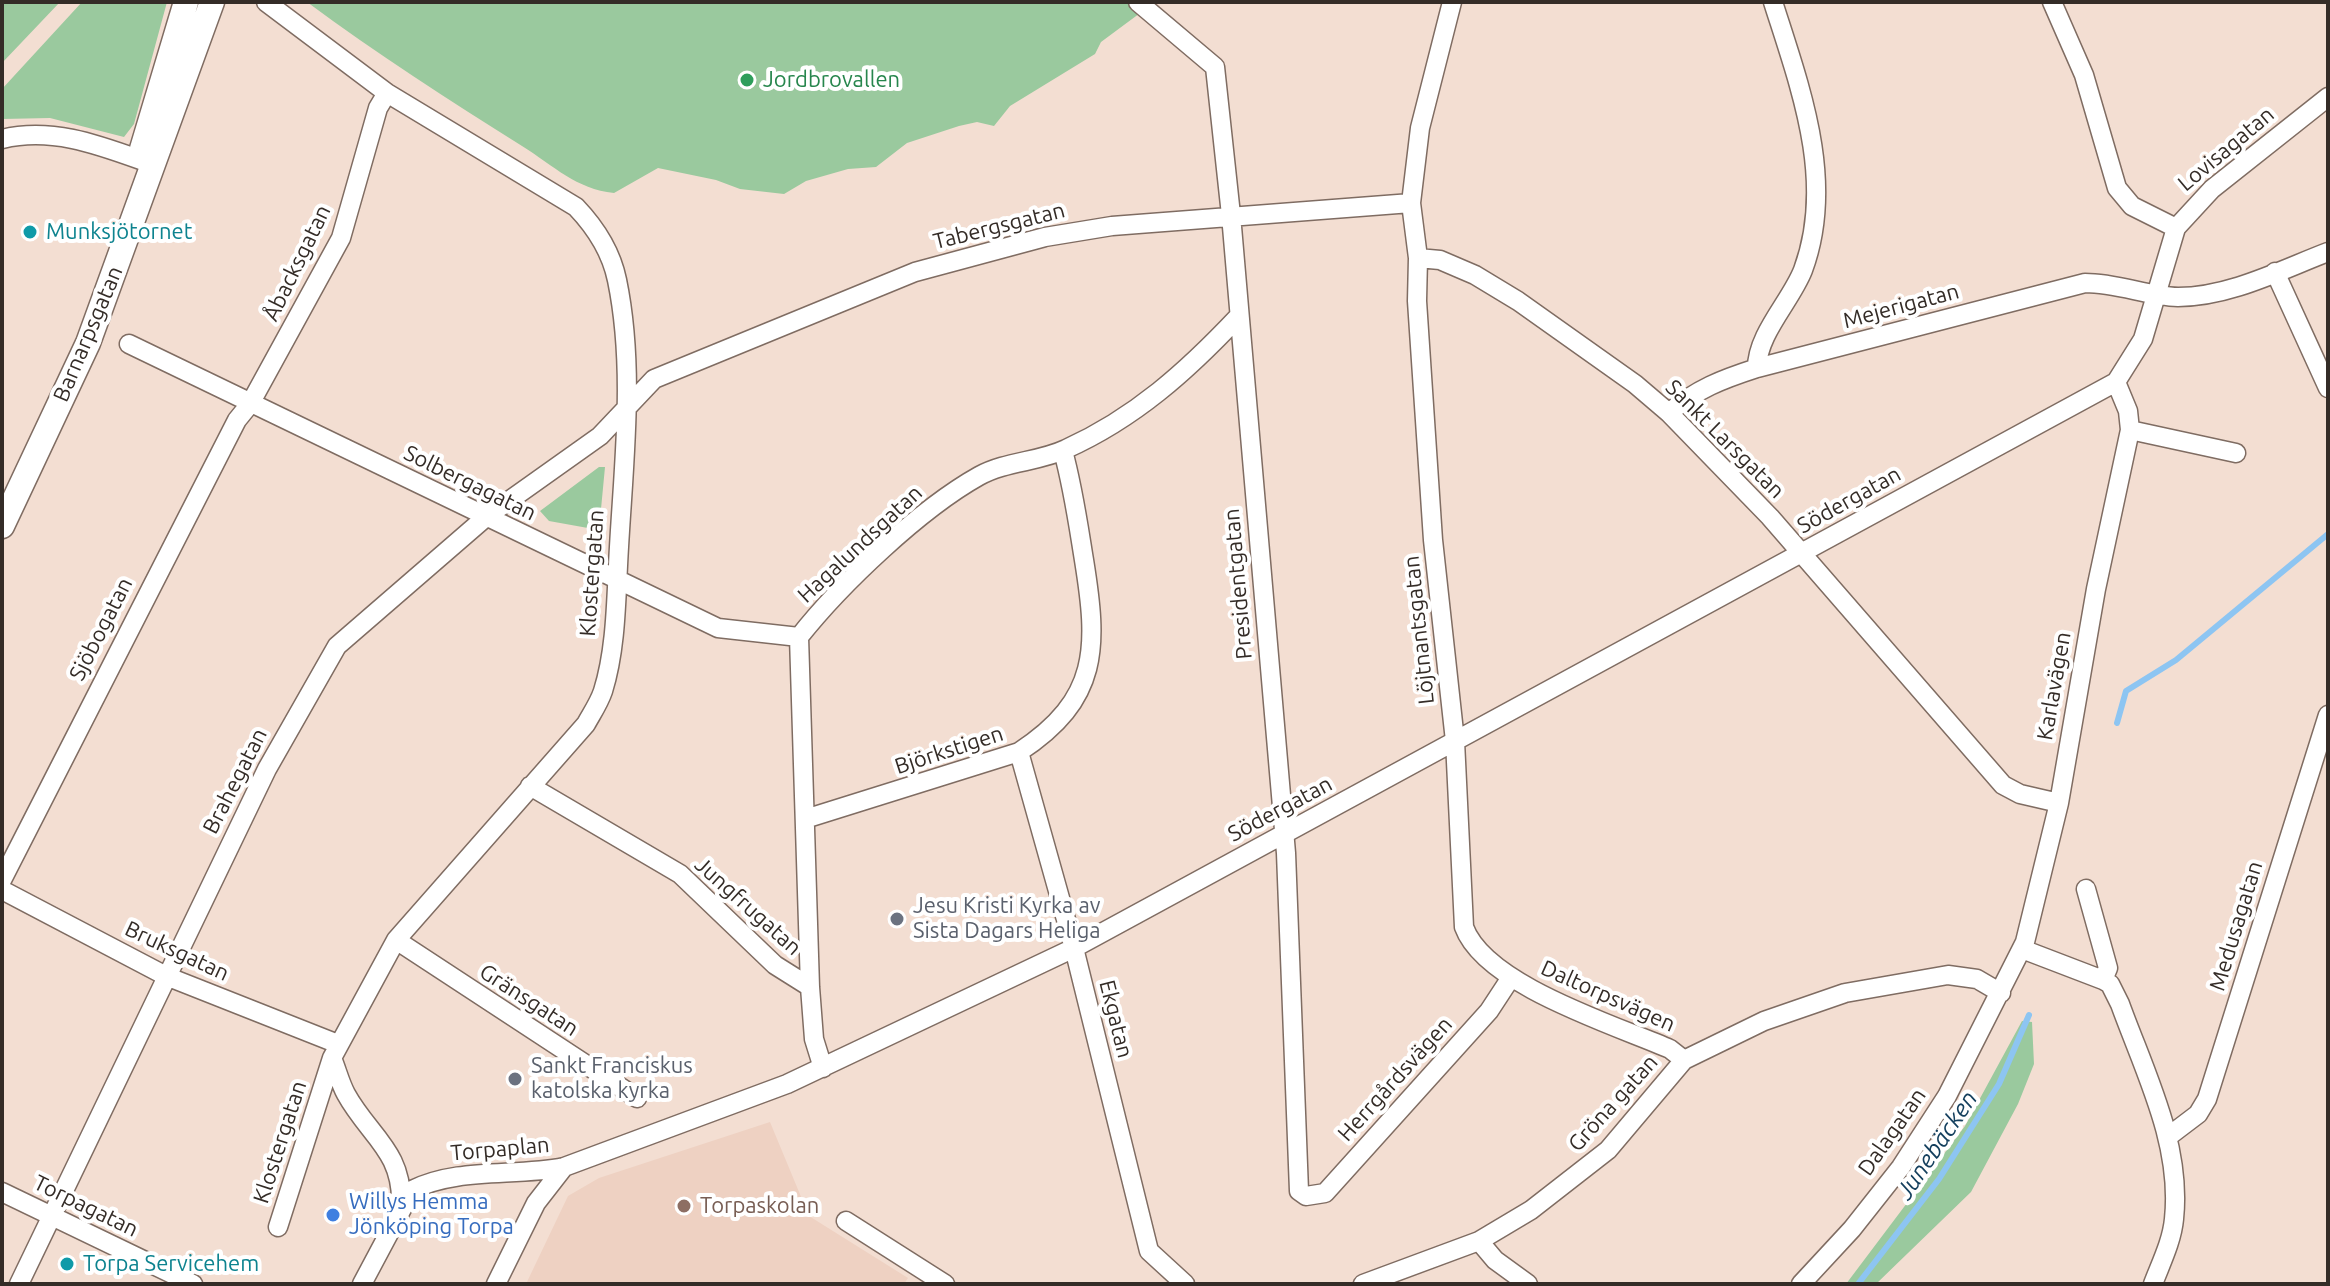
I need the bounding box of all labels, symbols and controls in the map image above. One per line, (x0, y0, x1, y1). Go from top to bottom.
place label: Jordbrovallen (763, 67, 900, 93)
marker: Jordbrovallen (738, 71, 756, 89)
street label: Lovisagatan (2173, 101, 2279, 197)
street label: Tabergsgatan (930, 197, 1068, 255)
street label: Åbacksgatan (258, 201, 336, 325)
place label: Munksjötornet (46, 219, 192, 245)
marker: Munksjötornet (21, 223, 39, 241)
street label: Barnarpsgatan (48, 262, 128, 406)
street label: Mejerigatan (1840, 278, 1962, 334)
street label: Sankt Larsgatan (1660, 374, 1790, 504)
street label: Solbergagatan (400, 440, 540, 526)
street label: Södergatan (1793, 461, 1905, 539)
street label: Hagalundsgatan (792, 480, 928, 608)
street label: Presidentgatan (1218, 508, 1258, 660)
street label: Klostergatan (574, 509, 610, 637)
street label: Löjtnantsgatan (1398, 554, 1440, 706)
street label: Sjöbogatan (64, 573, 138, 685)
street label: Karlavägen (2031, 630, 2077, 742)
street label: Björkstigen (891, 720, 1007, 780)
street label: Brahegatan (197, 724, 273, 838)
street label: Södergatan (1223, 771, 1337, 847)
street label: Jungfrugatan (689, 851, 807, 961)
street label: Medusagatan (2204, 858, 2268, 994)
place label: Jesu Kristi Kyrka av Sista Dagars Heliga (913, 893, 1101, 944)
marker: Jesu Kristi Kyrka av Sista Dagars Heliga (888, 910, 906, 928)
street label: Bruksgatan (121, 915, 233, 987)
street label: Daltorpsvägen (1537, 955, 1679, 1037)
street label: Gränsgatan (475, 958, 583, 1042)
street label: Ekgatan (1094, 977, 1138, 1061)
street label: Herrgårdsvägen (1332, 1011, 1458, 1147)
street label: Gröna gatan (1563, 1049, 1663, 1157)
place label: Sankt Franciskus katolska kyrka (531, 1053, 693, 1104)
marker: Sankt Franciskus katolska kyrka (506, 1070, 524, 1088)
street label: Klostergatan (248, 1077, 312, 1207)
street label: Dalagatan (1852, 1083, 1932, 1181)
water label: Junebäcken (1890, 1085, 1984, 1205)
street label: Torpaplan (449, 1132, 551, 1166)
street label: Torpagatan (29, 1169, 143, 1243)
place label: Willys Hemma Jönköping Torpa (349, 1189, 514, 1240)
place label: Torpaskolan (700, 1193, 819, 1219)
marker: Torpaskolan (675, 1197, 693, 1215)
marker: Willys Hemma Jönköping Torpa (324, 1206, 342, 1224)
place label: Torpa Servicehem (83, 1251, 259, 1277)
marker: Torpa Servicehem (58, 1255, 76, 1273)

